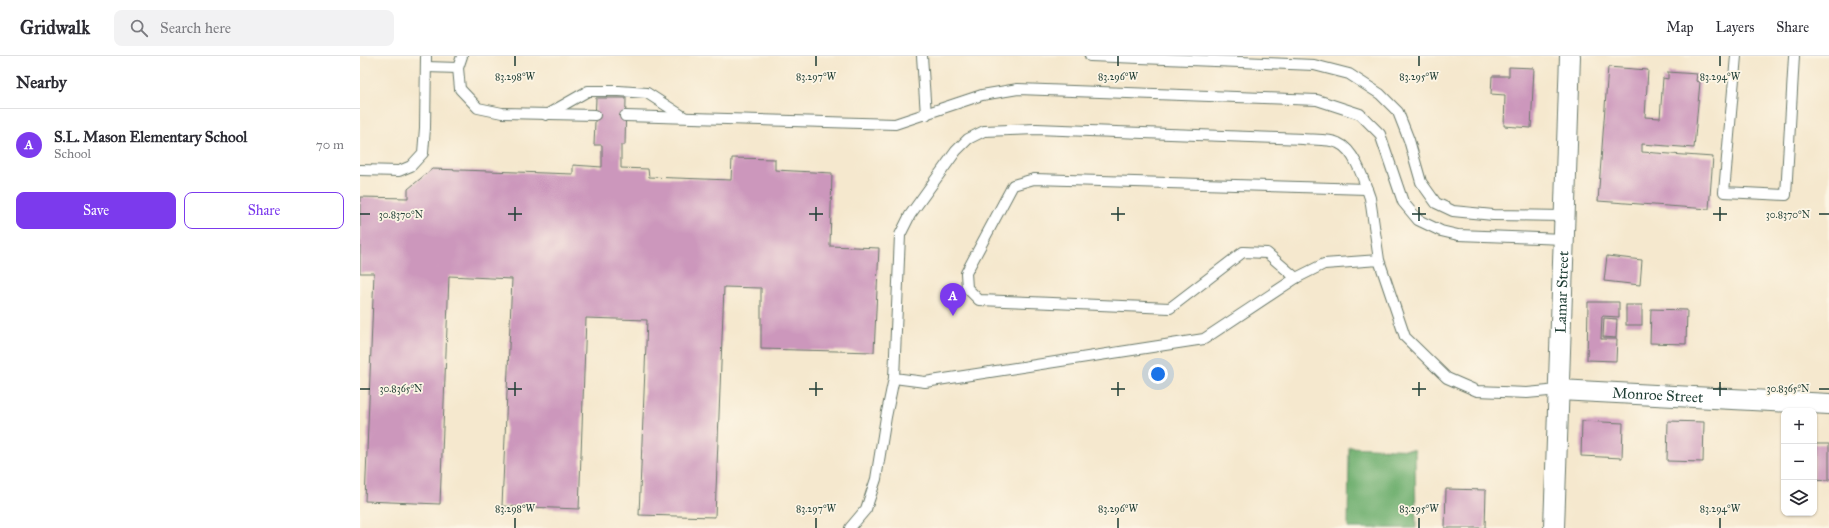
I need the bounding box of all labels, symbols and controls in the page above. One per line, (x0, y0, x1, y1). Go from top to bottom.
search box (114, 10, 394, 46)
text: Gridwalk (20, 16, 90, 39)
icon: search (128, 17, 150, 39)
text: Search here (160, 19, 231, 37)
text: Map (1666, 19, 1694, 36)
text: Layers (1716, 19, 1754, 36)
text: Share (1776, 19, 1809, 36)
text: 83.298°W (495, 71, 536, 83)
text: 83.297°W (796, 71, 837, 83)
text: 83.296°W (1098, 71, 1138, 83)
text: 83.295°W (1399, 71, 1439, 83)
text: 83.294°W (1700, 71, 1741, 83)
text: Nearby (16, 72, 67, 93)
text: S.L. Mason Elementary School (54, 128, 247, 146)
text: A (25, 137, 33, 153)
text: 70 m (316, 137, 344, 153)
text: School (54, 146, 91, 162)
button: Save (16, 192, 176, 229)
button: Share (184, 192, 344, 229)
text: 30.8370°N (379, 209, 424, 221)
text: 30.8370°N (1766, 209, 1811, 221)
street label: Lamar Street (1552, 250, 1572, 334)
pin: A (940, 283, 966, 316)
your location (1148, 364, 1168, 384)
text: 30.8365°N (379, 383, 423, 395)
text: 30.8365°N (1766, 383, 1810, 395)
street label: Monroe Street (1612, 384, 1705, 407)
map controls (1781, 408, 1817, 516)
button: + (1781, 408, 1817, 444)
button: − (1781, 444, 1817, 480)
button: layers (1781, 480, 1817, 516)
text: 83.298°W (495, 503, 536, 515)
text: 83.297°W (796, 503, 837, 515)
text: 83.296°W (1098, 503, 1138, 515)
text: 83.295°W (1399, 503, 1439, 515)
text: 83.294°W (1700, 503, 1741, 515)

